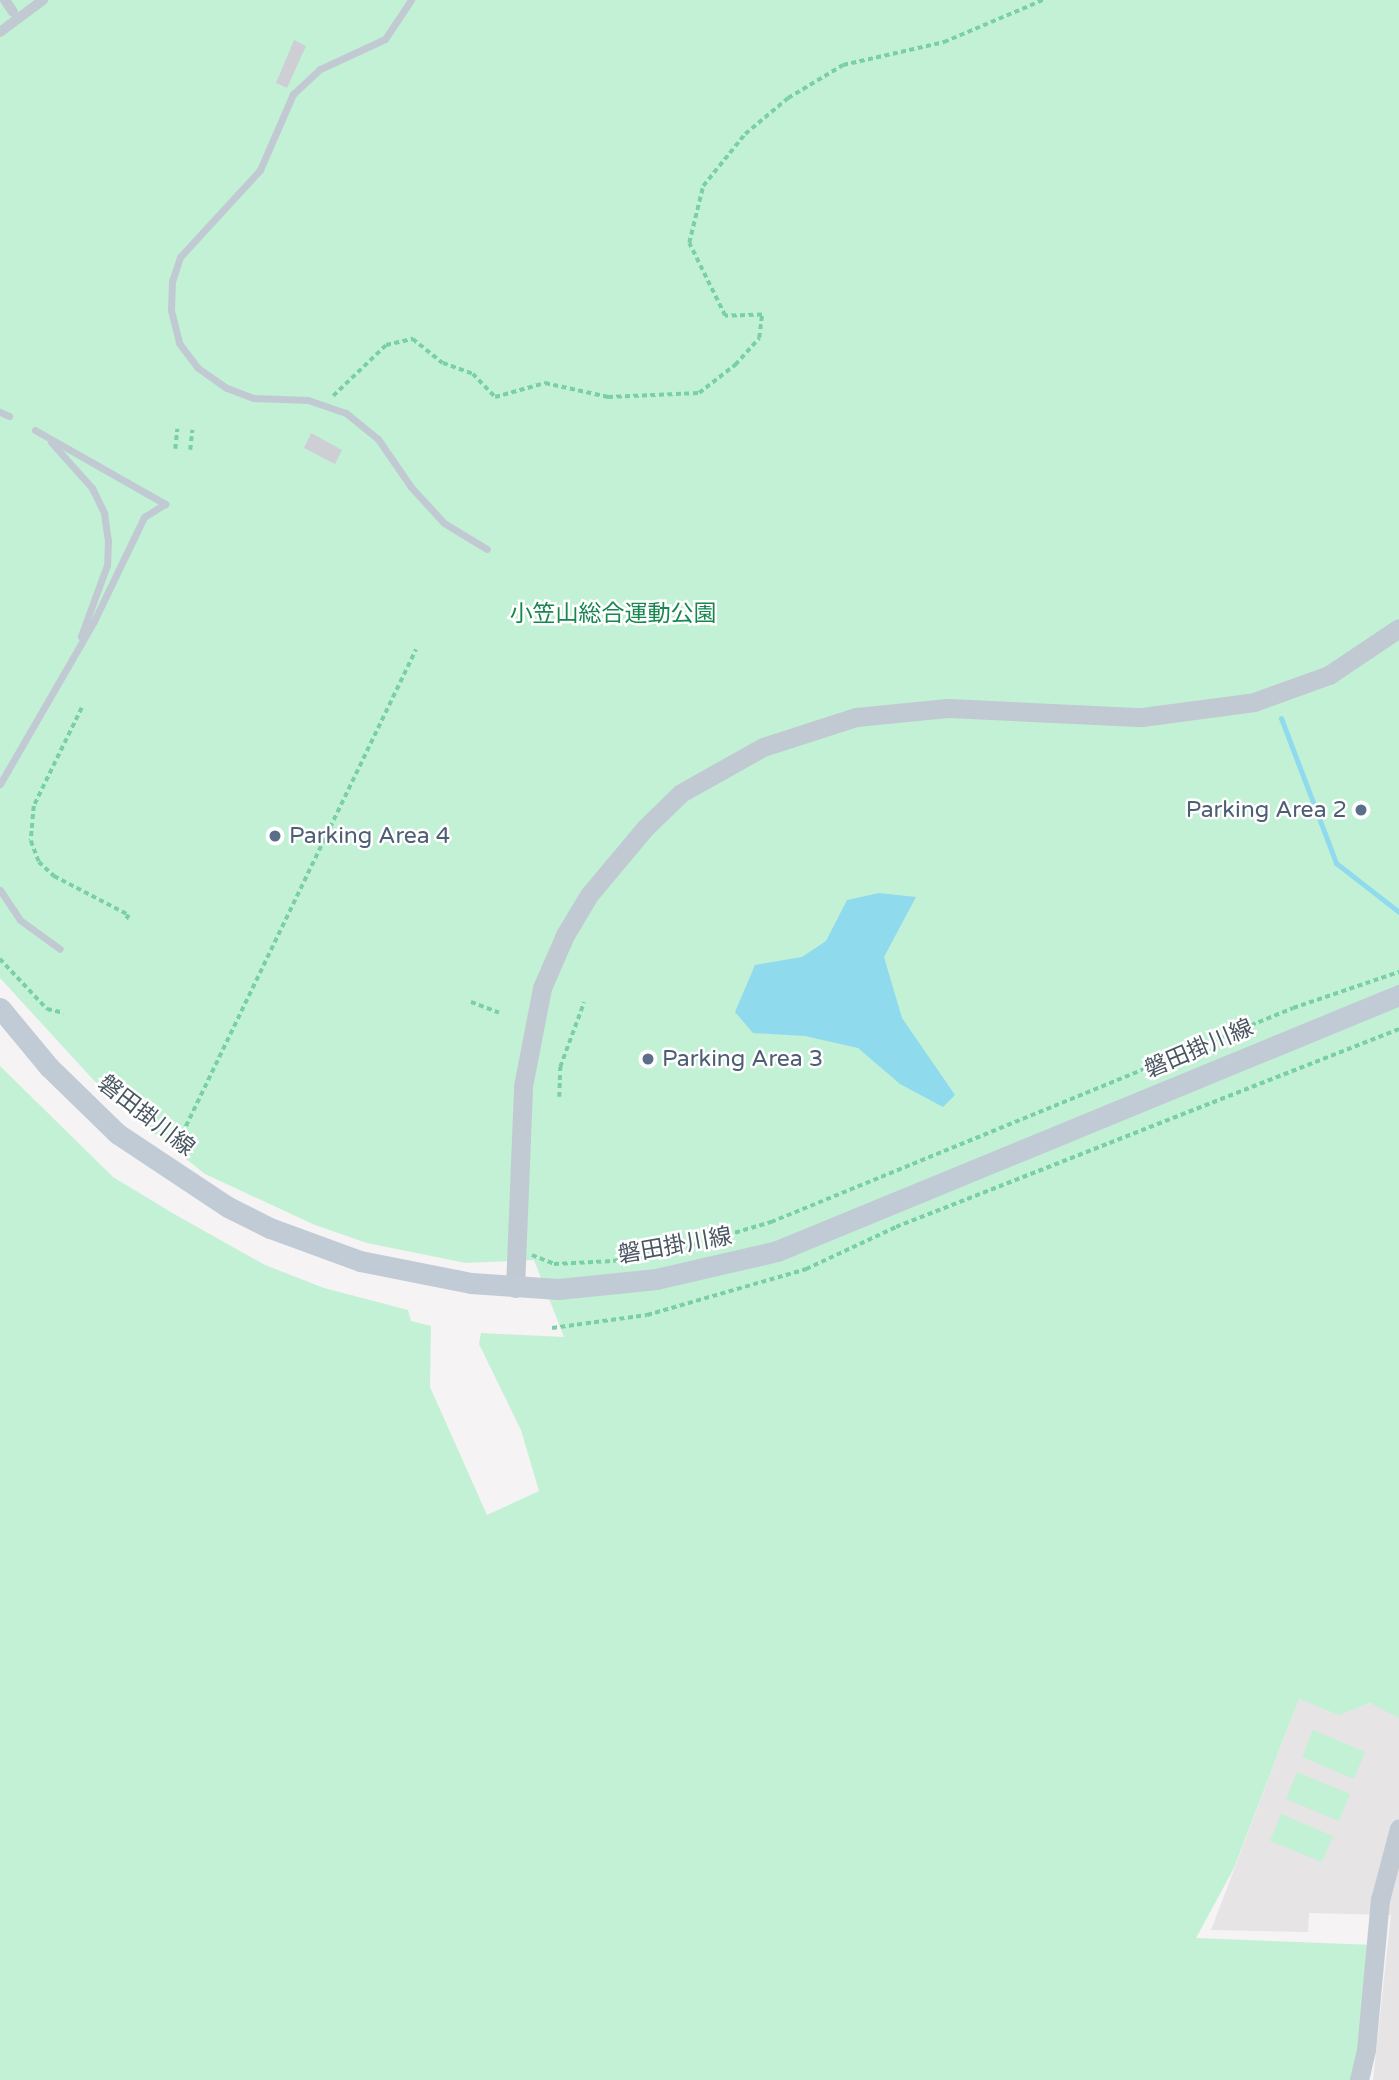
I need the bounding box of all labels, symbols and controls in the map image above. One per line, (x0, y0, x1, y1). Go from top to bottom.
park label: 小笠山総合運動公園 (510, 600, 716, 628)
place label: Parking Area 2 (1186, 796, 1347, 824)
marker: Parking Area 2 (1353, 802, 1369, 818)
place label: Parking Area 4 (289, 822, 450, 850)
marker: Parking Area 4 (267, 828, 283, 844)
street label: 磐田掛川線 (1141, 1014, 1257, 1084)
place label: Parking Area 3 (662, 1045, 823, 1073)
marker: Parking Area 3 (640, 1051, 656, 1067)
street label: 磐田掛川線 (92, 1070, 200, 1162)
street label: 磐田掛川線 (616, 1222, 734, 1270)

